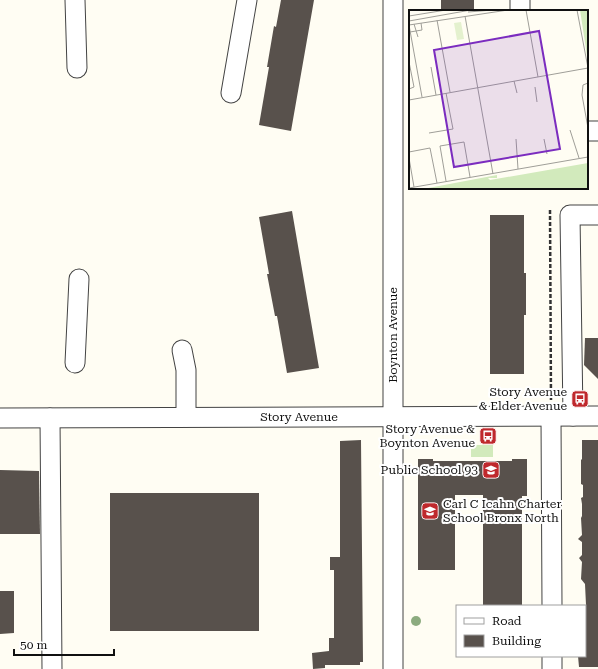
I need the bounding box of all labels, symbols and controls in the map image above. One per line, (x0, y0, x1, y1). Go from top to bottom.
inset map (409, 10, 588, 189)
street label: Boynton Avenue (386, 287, 400, 383)
place label: Story Avenue & Elder Avenue (478, 385, 567, 413)
bus stop icon: Story Avenue & Elder Avenue (570, 389, 590, 409)
street label: Story Avenue (260, 410, 338, 424)
place label: Story Avenue & Boynton Avenue (379, 422, 475, 450)
bus stop icon: Story Avenue & Boynton Avenue (478, 426, 498, 446)
school or university icon: Public School 93 (481, 460, 501, 480)
place label: Public School 93 (381, 463, 478, 477)
place label: Carl C Icahn Charter School Bronx North (443, 497, 561, 525)
school or university icon: Carl C Icahn Charter School Bronx North (420, 501, 440, 521)
legend (456, 605, 586, 657)
text: Road (492, 614, 522, 628)
scale bar (14, 631, 114, 657)
text: Building (492, 634, 541, 648)
text: 50 m (20, 638, 47, 652)

